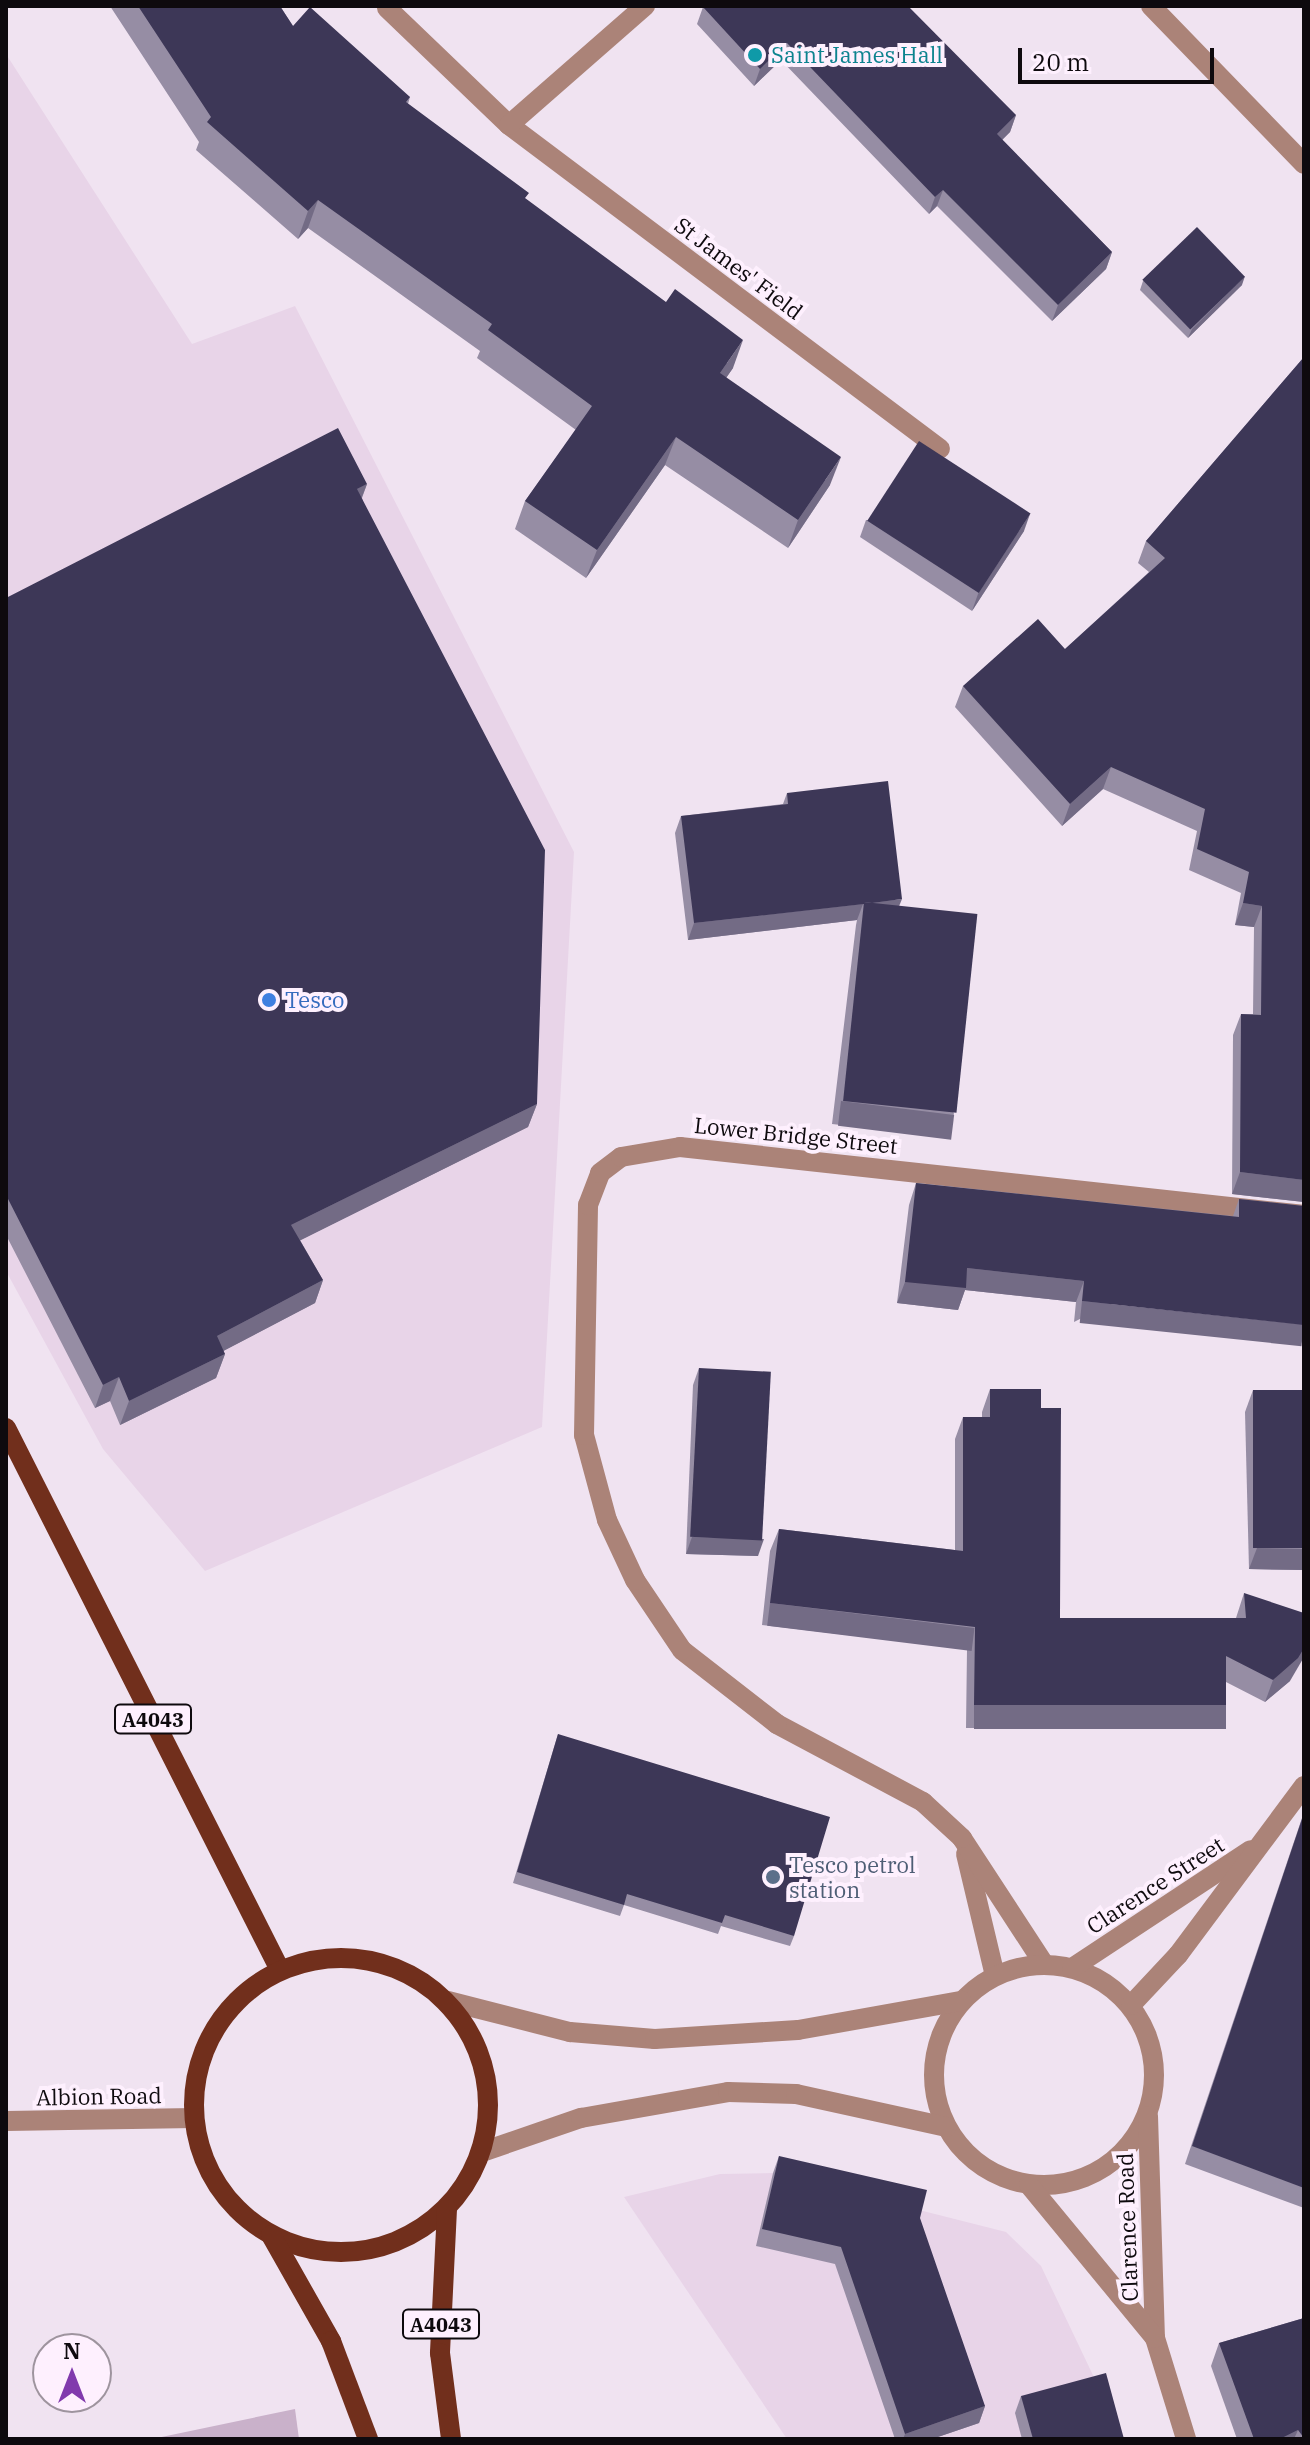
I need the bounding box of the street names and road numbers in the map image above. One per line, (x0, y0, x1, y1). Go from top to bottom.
street label: St James' Field (670, 211, 808, 325)
street label: Lower Bridge Street (693, 1111, 899, 1159)
road number: A4043 (113, 1703, 193, 1735)
street label: Clarence Street (1081, 1831, 1229, 1939)
street label: Albion Road (36, 2082, 162, 2110)
street label: Clarence Road (1111, 2152, 1143, 2302)
road number: A4043 (401, 2308, 481, 2340)

